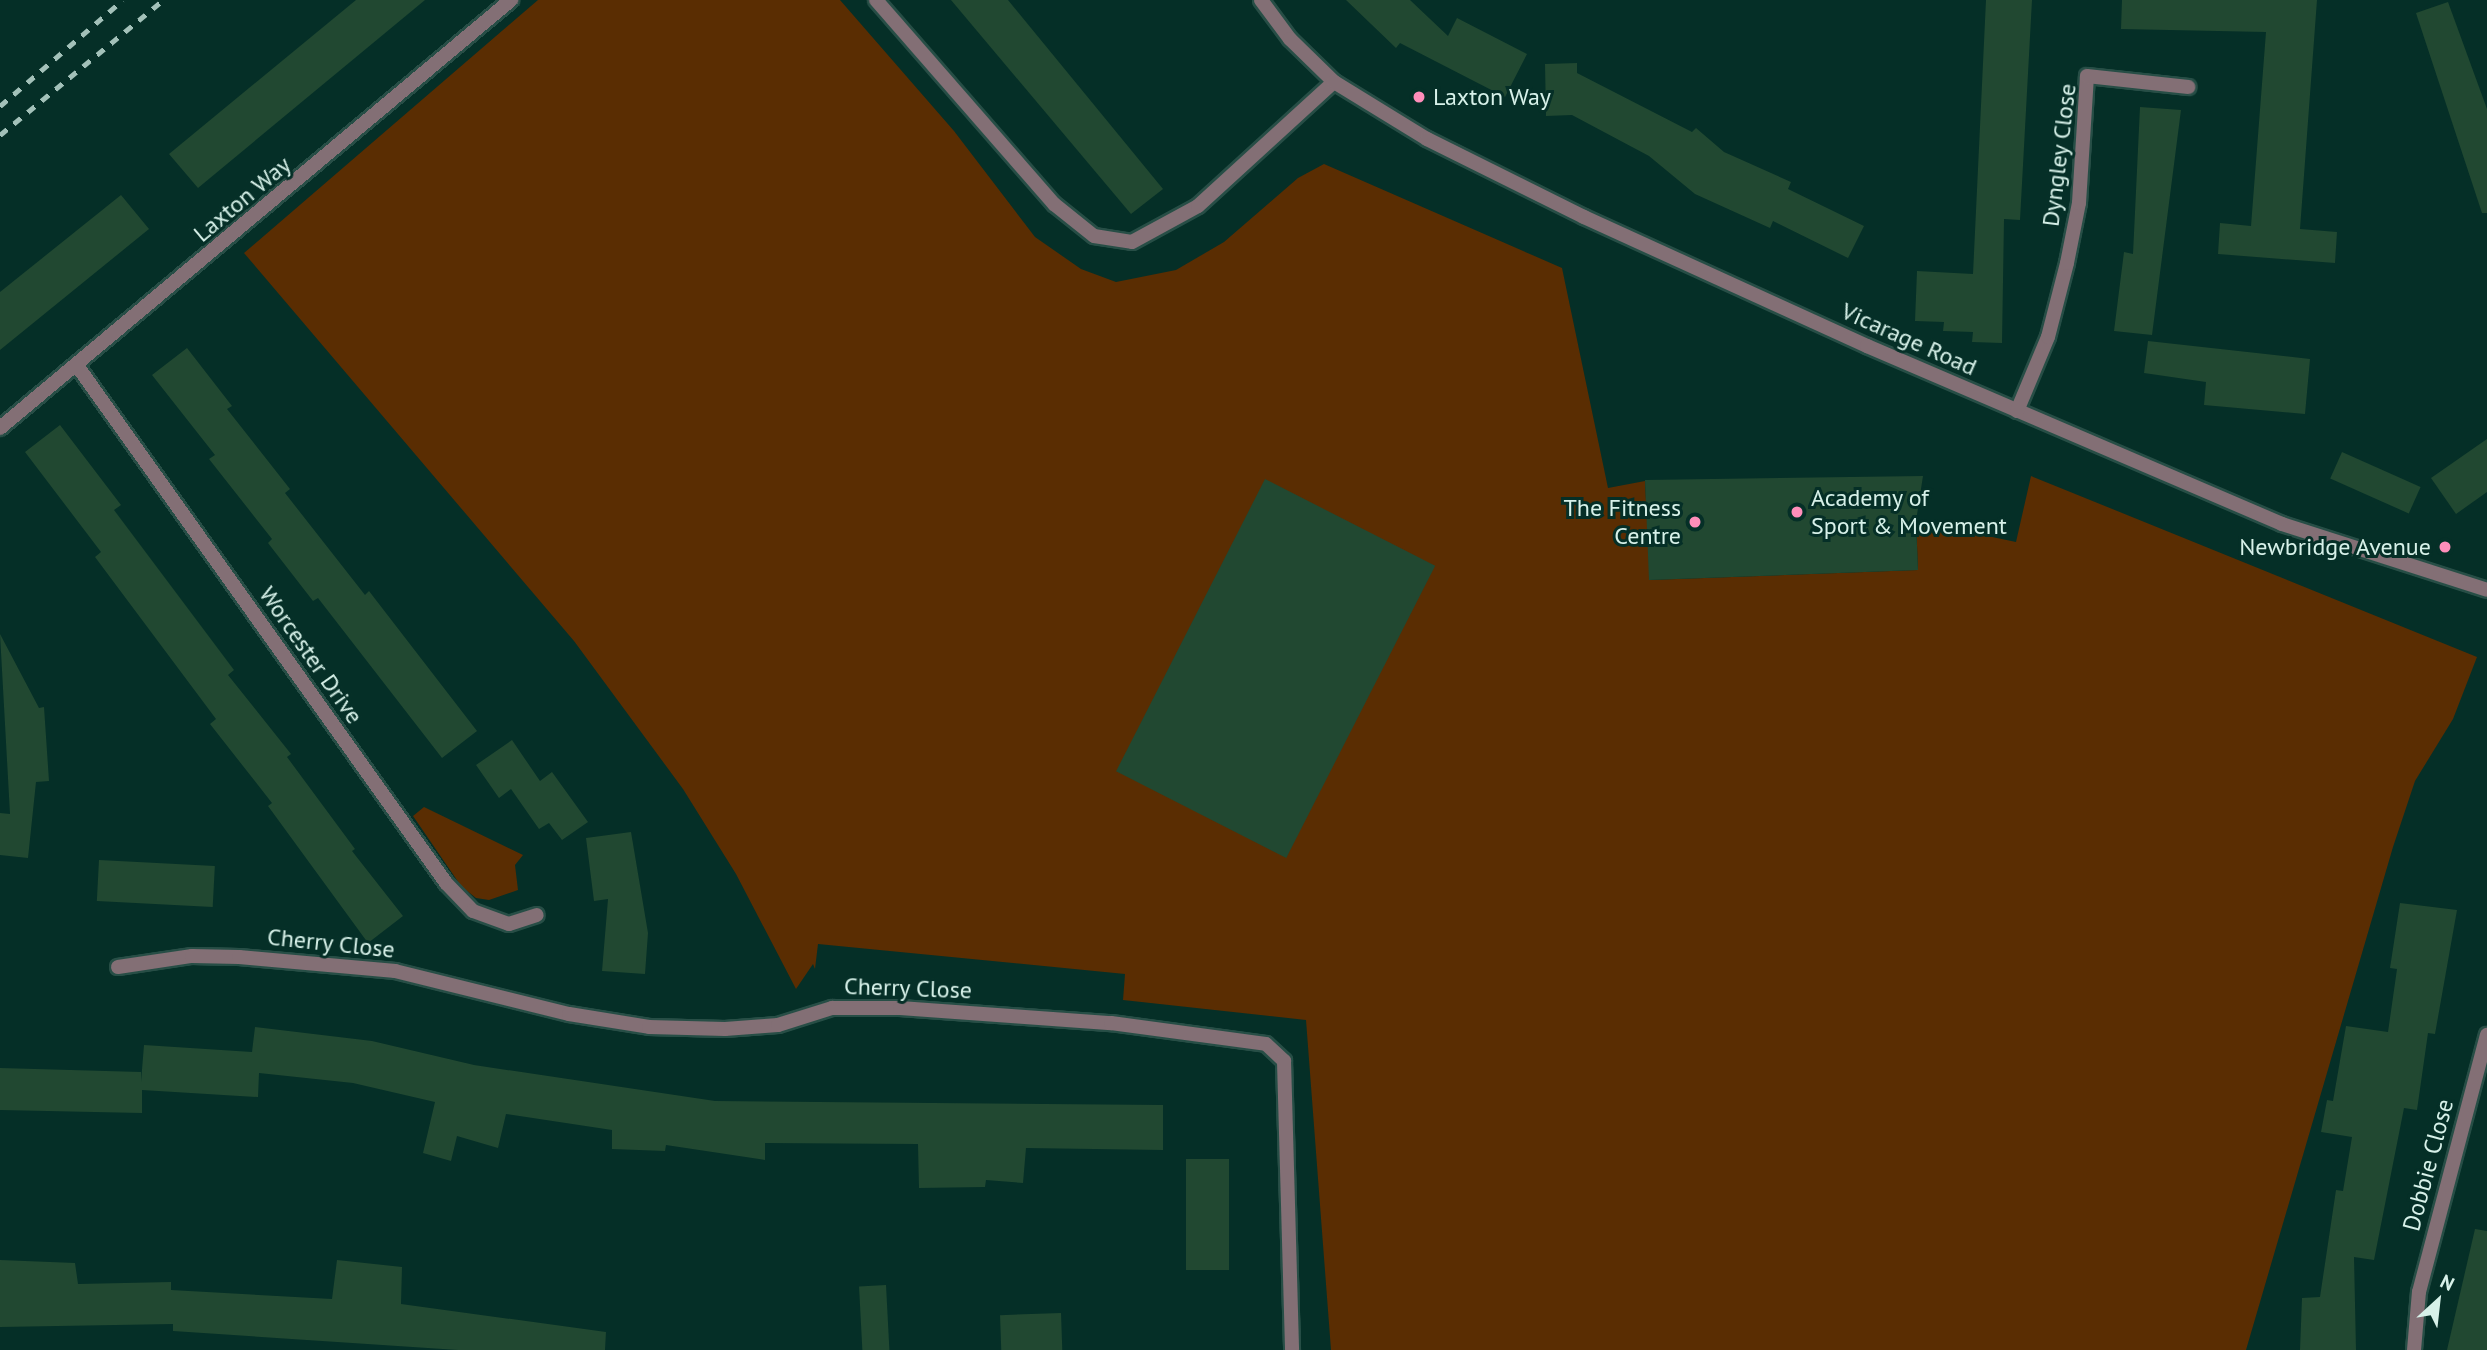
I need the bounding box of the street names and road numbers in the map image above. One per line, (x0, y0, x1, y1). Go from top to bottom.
street label: Dyngley Close (2036, 81, 2082, 229)
street label: Laxton Way (187, 150, 297, 248)
street label: Vicarage Road (1837, 296, 1981, 382)
street label: Worcester Drive (253, 581, 369, 729)
street label: Cherry Close (265, 922, 397, 964)
street label: Cherry Close (843, 971, 973, 1005)
street label: Dobbie Close (2397, 1096, 2459, 1234)

